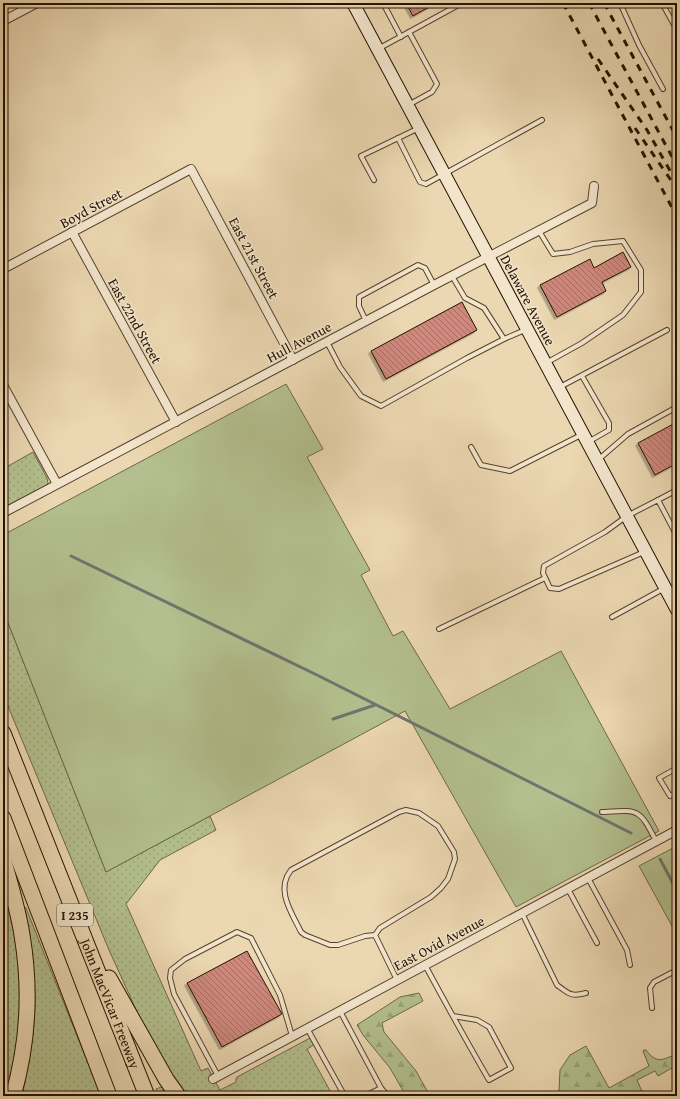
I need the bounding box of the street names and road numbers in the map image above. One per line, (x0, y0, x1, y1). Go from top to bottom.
street label: Boyd Street (56, 183, 126, 233)
street label: East 21st Street (224, 214, 284, 302)
street label: Delaware Avenue (496, 251, 561, 349)
street label: East 22nd Street (103, 275, 167, 367)
street label: Hull Avenue (263, 316, 335, 367)
road number: I 235 (57, 904, 93, 926)
street label: East Ovid Avenue (390, 910, 488, 975)
street label: John MacVicar Freeway (75, 934, 145, 1072)

